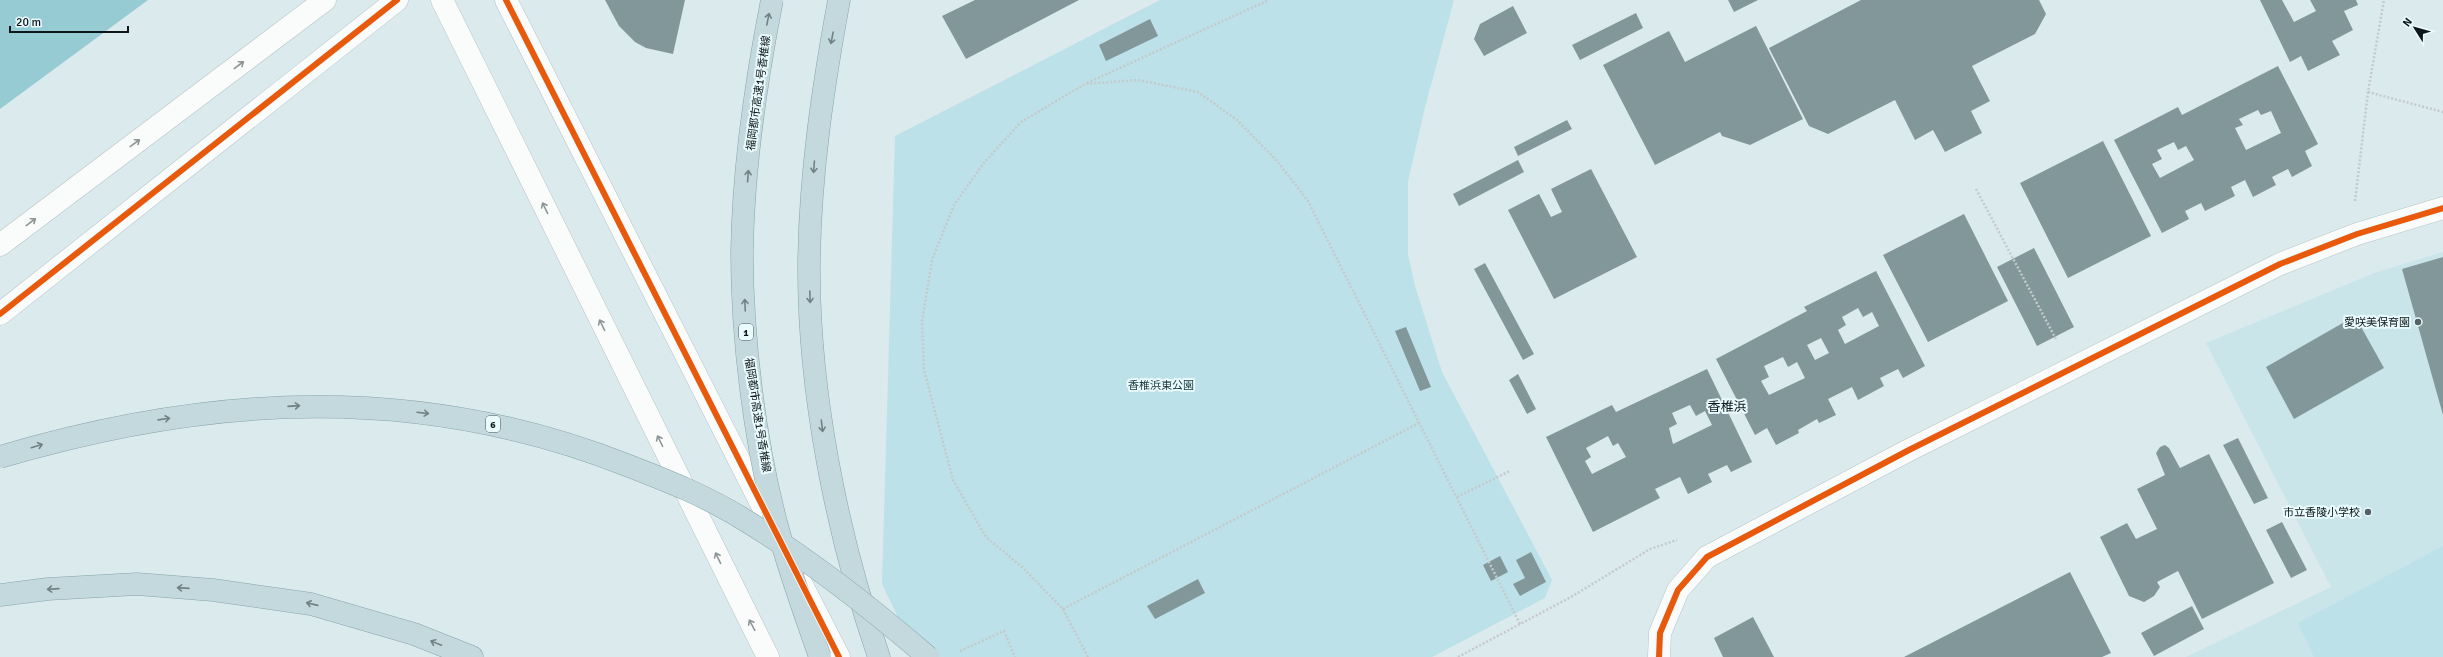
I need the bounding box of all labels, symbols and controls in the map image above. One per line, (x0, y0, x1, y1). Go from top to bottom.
scale bar (10, 8, 128, 34)
north arrow (2395, 8, 2435, 48)
one-way arrow (765, 13, 773, 26)
text: 20 m (16, 15, 41, 30)
text: N (2400, 15, 2415, 29)
one-way arrow (827, 31, 835, 44)
street label: 福岡都市高速1号香椎線 (744, 35, 773, 151)
one-way arrow (233, 61, 244, 69)
one-way arrow (129, 139, 140, 148)
one-way arrow (810, 160, 817, 173)
one-way arrow (744, 170, 751, 183)
one-way arrow (541, 203, 548, 215)
one-way arrow (26, 217, 37, 226)
one-way arrow (807, 290, 814, 303)
one-way arrow (741, 299, 749, 312)
place label: 愛咲美保育園 (2344, 316, 2410, 329)
marker: 愛咲美保育園 (2413, 317, 2423, 327)
one-way arrow (598, 319, 605, 331)
road number: 1 (739, 324, 753, 340)
street label: 福岡都市高速1号香椎線 (742, 357, 773, 473)
park label: 香椎浜東公園 (1128, 379, 1194, 392)
district label: 香椎浜 (1707, 399, 1747, 415)
one-way arrow (287, 402, 300, 410)
one-way arrow (416, 409, 429, 417)
one-way arrow (157, 415, 170, 423)
road number: 6 (486, 416, 500, 432)
one-way arrow (818, 419, 826, 432)
one-way arrow (656, 436, 663, 448)
one-way arrow (31, 442, 44, 449)
place label: 市立香陵小学校 (2283, 506, 2360, 519)
marker: 市立香陵小学校 (2363, 507, 2373, 517)
one-way arrow (713, 552, 721, 564)
one-way arrow (177, 584, 190, 591)
one-way arrow (47, 585, 60, 592)
one-way arrow (305, 600, 318, 608)
one-way arrow (747, 619, 755, 631)
one-way arrow (430, 638, 442, 646)

